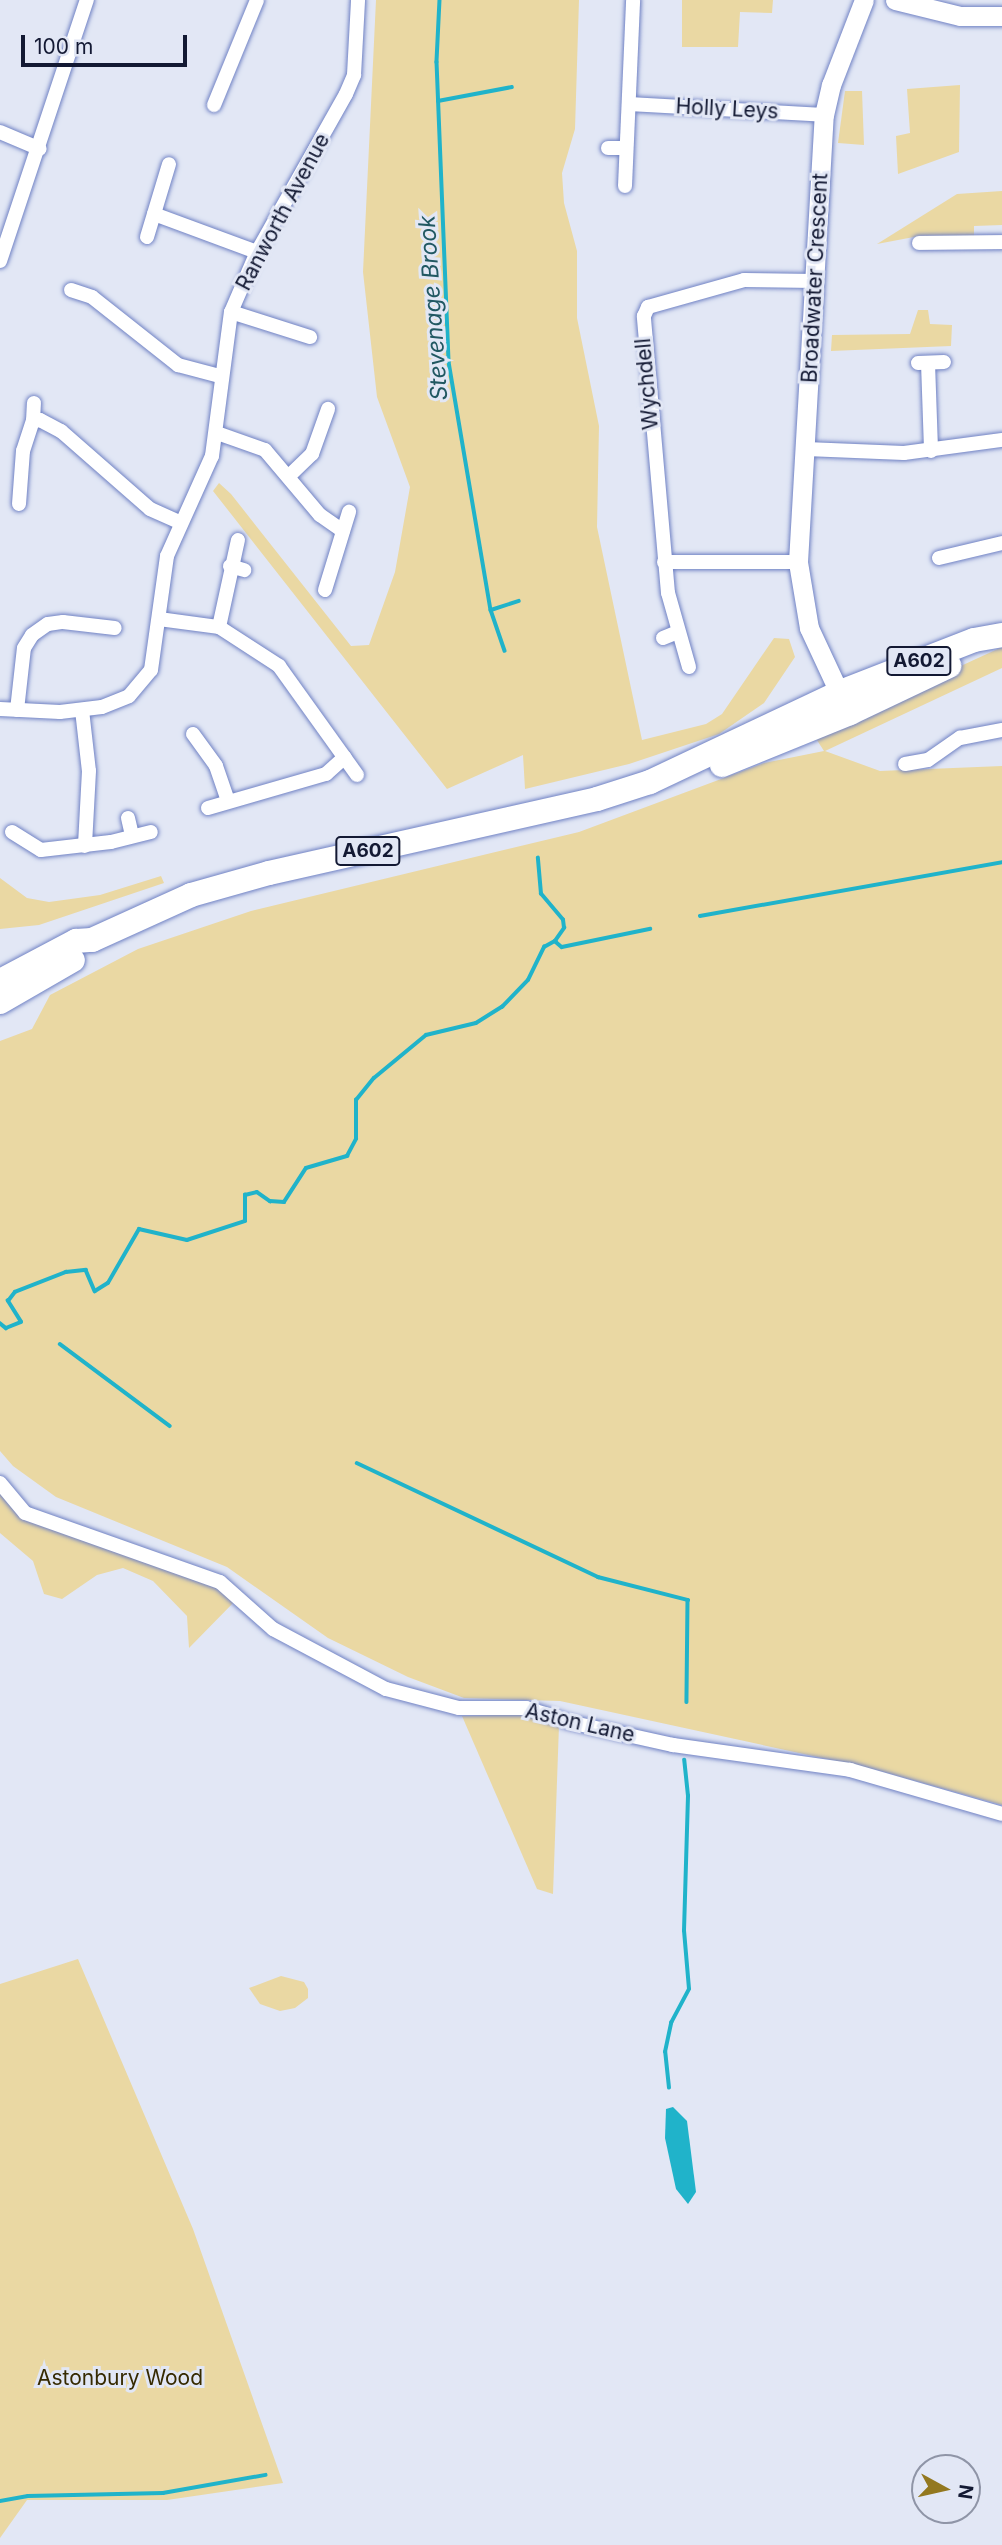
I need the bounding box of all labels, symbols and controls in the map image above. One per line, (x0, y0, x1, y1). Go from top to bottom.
scale bar (24, 21, 191, 65)
text: 100 m (34, 34, 93, 59)
street label: Holly Leys (675, 94, 779, 124)
street label: Ranworth Avenue (231, 129, 335, 295)
street label: Broadwater Crescent (797, 172, 833, 384)
water label: Stevenage Brook (413, 214, 453, 402)
street label: Wychdell (630, 337, 664, 431)
road number: A602 (886, 646, 952, 676)
road number: A602 (335, 836, 401, 866)
street label: Aston Lane (523, 1698, 637, 1748)
park label: Astonbury Wood (37, 2365, 203, 2391)
north arrow (911, 2454, 981, 2524)
text: N (953, 2483, 978, 2500)

